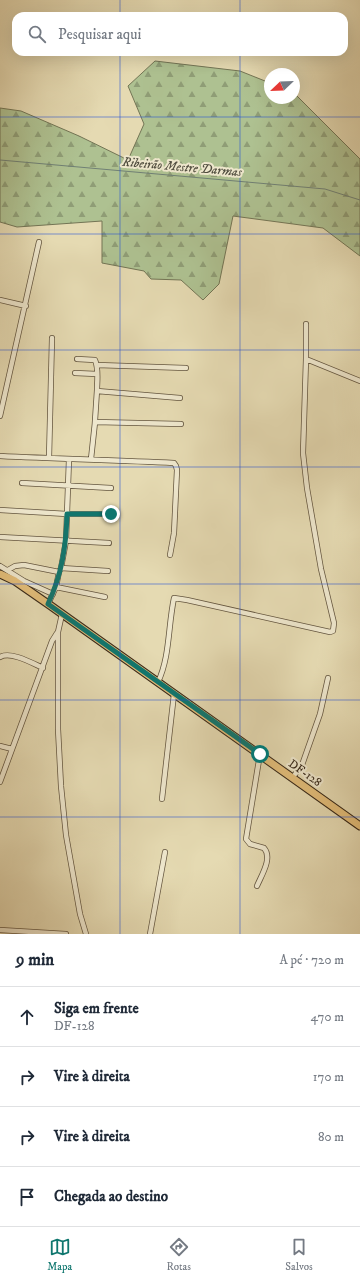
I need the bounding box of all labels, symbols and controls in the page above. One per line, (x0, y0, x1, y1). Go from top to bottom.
search box (12, 12, 348, 56)
icon: search (26, 23, 48, 45)
text: Pesquisar aqui (58, 25, 141, 44)
north arrow (264, 68, 300, 104)
water label: Ribeirão Mestre Darmas (121, 154, 243, 180)
route end (102, 505, 120, 523)
route start (251, 745, 269, 763)
street label: DF-128 (285, 756, 325, 790)
text: 9 min (16, 949, 54, 971)
text: A pé · 720 m (280, 952, 344, 968)
text: Siga em frente (54, 999, 139, 1018)
icon: ahead (16, 1006, 38, 1028)
text: 470 m (311, 1009, 344, 1025)
text: DF-128 (54, 1018, 94, 1034)
icon: right (16, 1066, 38, 1088)
text: Vire à direita (54, 1067, 130, 1086)
text: 170 m (313, 1069, 344, 1085)
icon: right (16, 1126, 38, 1148)
text: Vire à direita (54, 1127, 130, 1146)
text: 80 m (318, 1129, 344, 1145)
icon: arrive (16, 1186, 38, 1208)
text: Chegada ao destino (54, 1187, 168, 1206)
tab: Mapa (47, 1236, 72, 1274)
tab: Rotas (166, 1236, 191, 1274)
tab: Salvos (285, 1236, 313, 1274)

